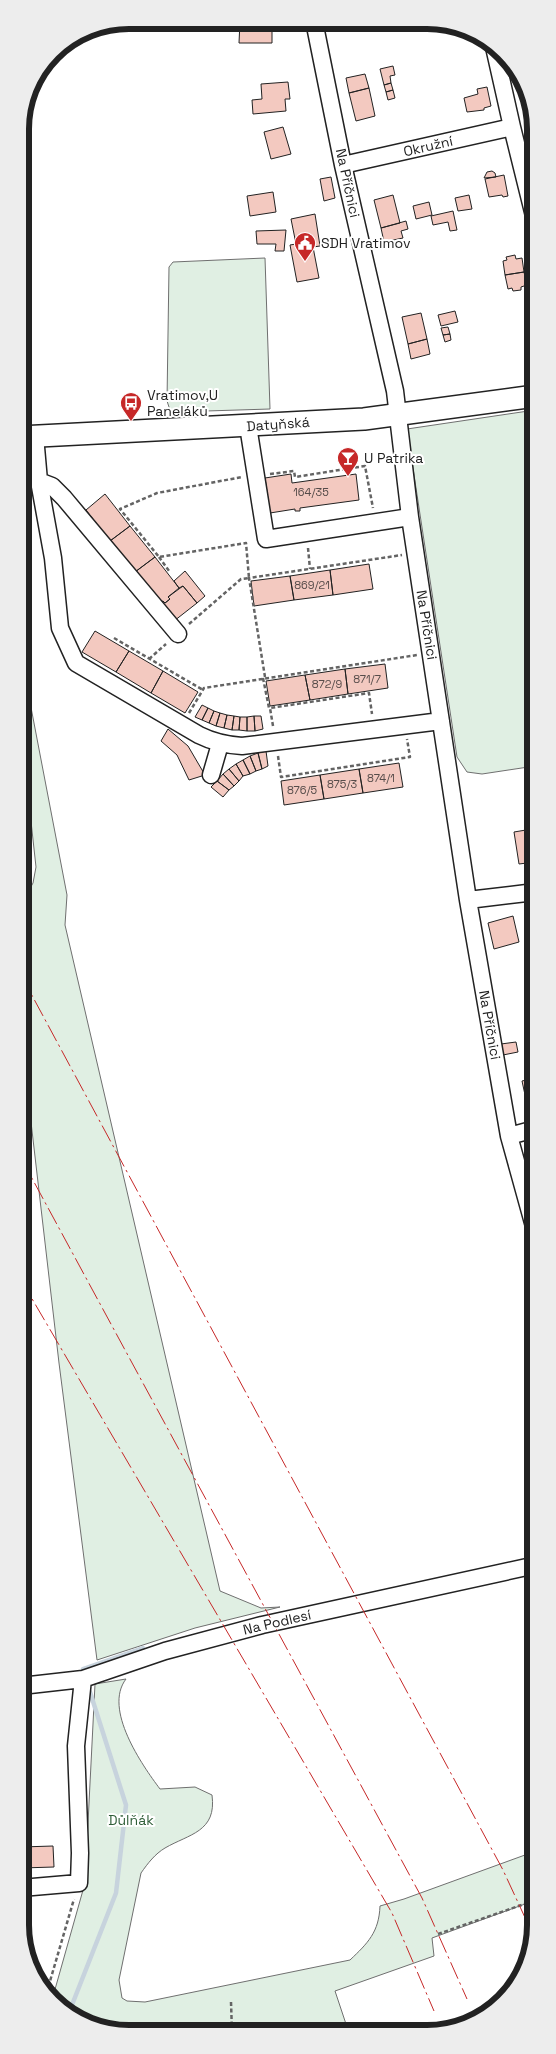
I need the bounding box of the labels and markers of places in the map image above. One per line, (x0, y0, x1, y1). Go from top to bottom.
public building icon: SDH Vratimov (293, 231, 317, 262)
place label: SDH Vratimov (321, 234, 411, 252)
place label: Vratimov,U Paneláků (147, 386, 218, 420)
bus stop icon: Vratimov,U Paneláků (119, 391, 143, 422)
bar icon: U Patrika (336, 446, 360, 477)
place label: U Patrika (364, 449, 423, 467)

